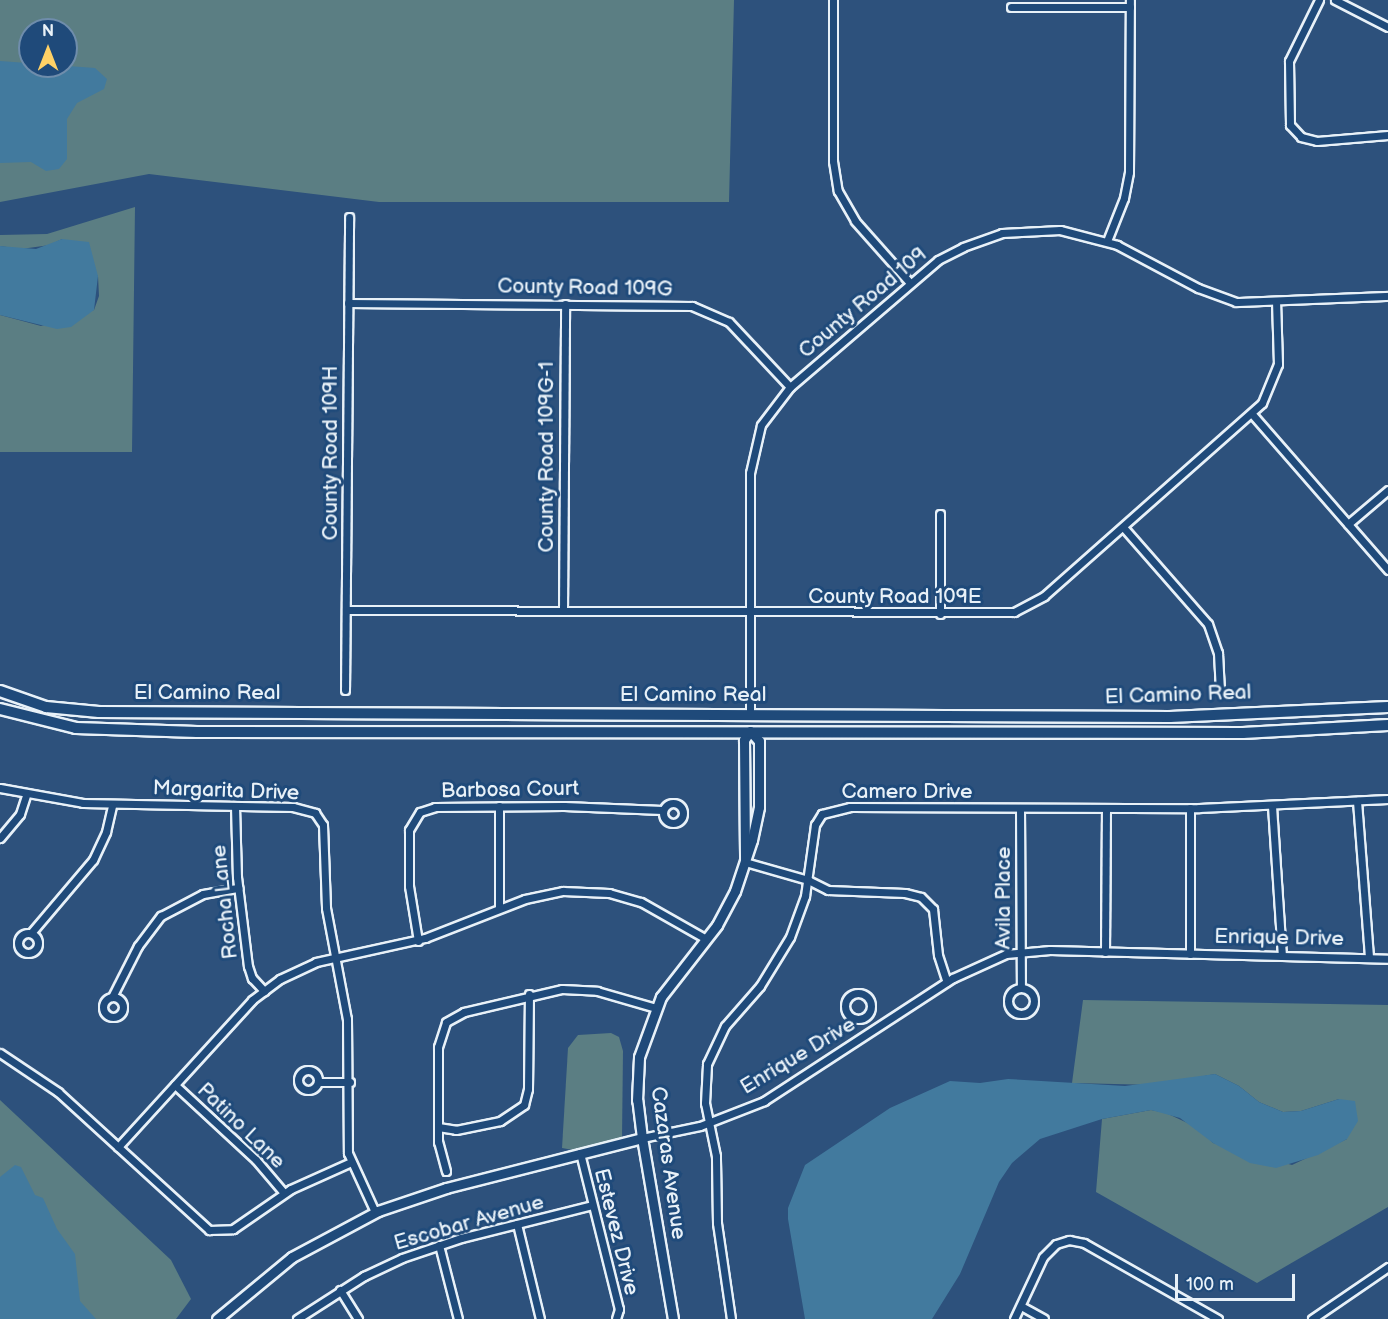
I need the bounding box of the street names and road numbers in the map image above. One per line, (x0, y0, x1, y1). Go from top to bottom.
street label: County Road 109 (793, 242, 933, 364)
street label: County Road 109G (496, 274, 674, 302)
street label: County Road 109G-1 (534, 361, 560, 553)
street label: County Road 109H (318, 365, 344, 541)
street label: County Road 109E (808, 584, 982, 610)
street label: El Camino Real (134, 680, 280, 706)
street label: El Camino Real (1104, 680, 1252, 710)
street label: El Camino Real (620, 682, 766, 708)
street label: Margarita Drive (152, 776, 300, 806)
street label: Barbosa Court (441, 776, 579, 804)
street label: Camero Drive (842, 779, 972, 805)
street label: Rocha Lane (206, 844, 244, 960)
street label: Avila Place (991, 847, 1017, 949)
street label: Enrique Drive (1214, 924, 1344, 952)
street label: Enrique Drive (736, 1012, 860, 1100)
street label: Patino Lane (192, 1078, 290, 1174)
street label: Cazaras Avenue (645, 1085, 691, 1241)
street label: Estevez Drive (588, 1166, 644, 1298)
street label: Escobar Avenue (391, 1190, 547, 1256)

